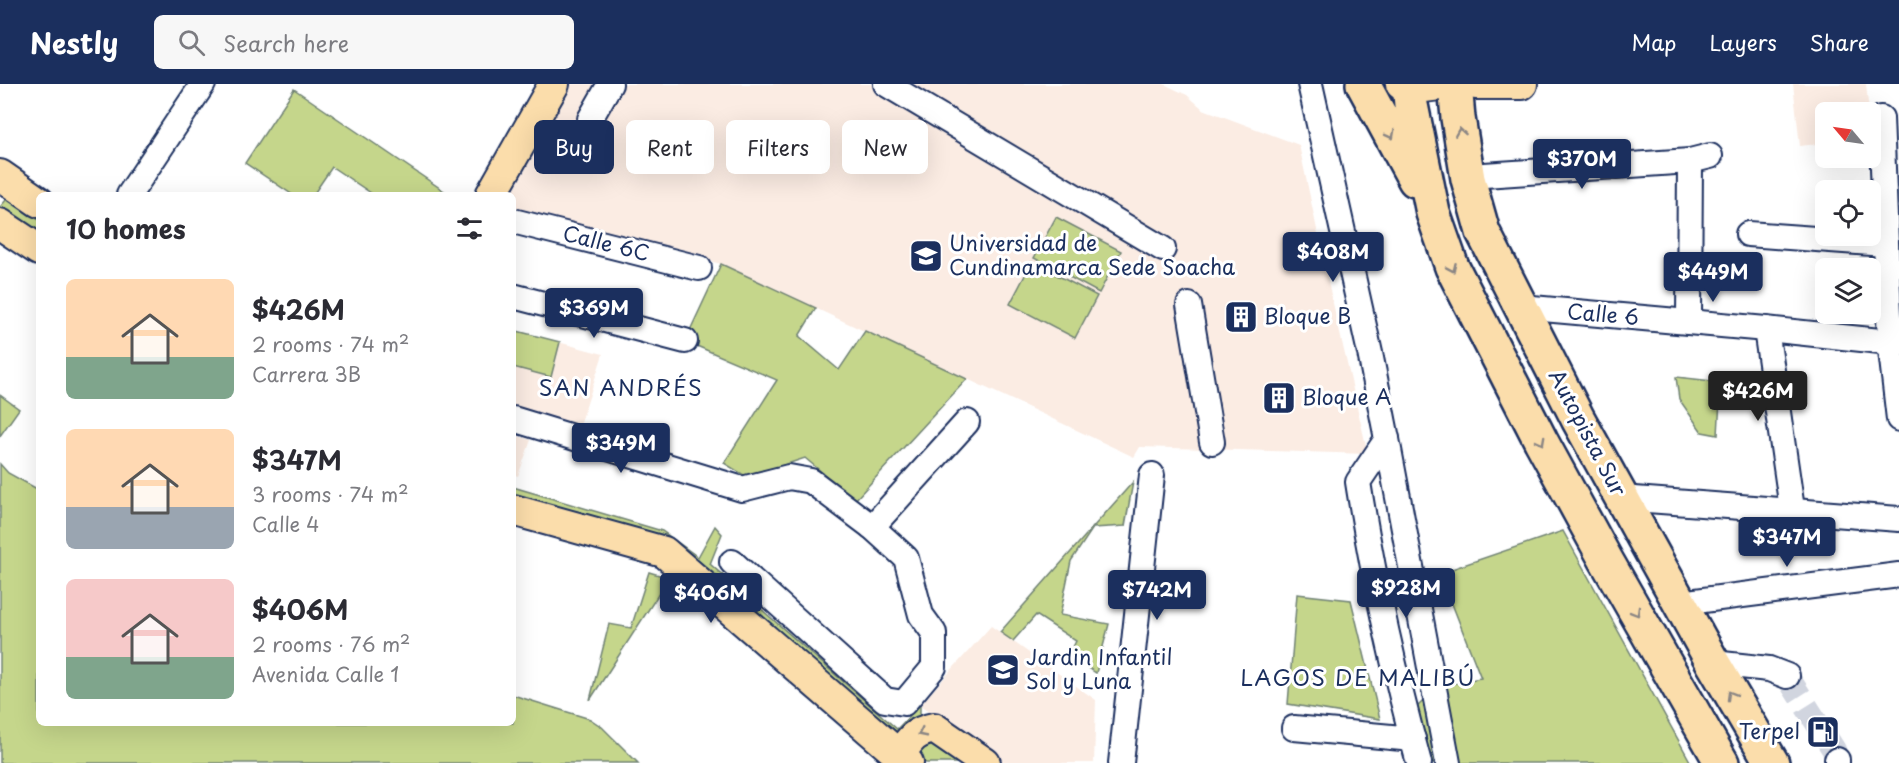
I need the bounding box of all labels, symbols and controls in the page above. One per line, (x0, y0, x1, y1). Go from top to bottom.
search box (154, 15, 574, 69)
text: Nestly (30, 21, 118, 64)
icon: search (175, 26, 208, 59)
text: Search here (223, 26, 349, 59)
text: Map (1632, 26, 1676, 58)
text: Layers (1709, 26, 1777, 58)
text: Share (1810, 26, 1869, 58)
north arrow (1815, 102, 1881, 168)
map controls (1815, 102, 1881, 324)
chip: Buy (534, 120, 614, 174)
chip: Rent (626, 120, 714, 174)
chip: Filters (726, 120, 830, 174)
chip: New (842, 120, 928, 174)
one-way arrow (1455, 127, 1467, 136)
one-way arrow (1384, 129, 1395, 140)
pin: $370M (1540, 139, 1624, 190)
text: $370M (1547, 143, 1617, 173)
button: locate (1815, 180, 1881, 246)
text: 10 homes (66, 209, 186, 248)
icon: filters (453, 212, 486, 245)
street label: Calle 6C (560, 216, 653, 268)
place label: Universidad de Cundinamarca Sede Soacha (949, 226, 1235, 282)
pin: $408M (1291, 232, 1375, 283)
text: $408M (1297, 236, 1369, 266)
school or university icon: Universidad de Cundinamarca Sede Soacha (908, 238, 944, 274)
pin: $449M (1671, 252, 1755, 303)
text: $449M (1678, 256, 1748, 286)
button: layers (1815, 258, 1881, 324)
one-way arrow (1445, 261, 1457, 272)
pin: $369M (552, 288, 636, 339)
text: $426M (252, 290, 345, 329)
text: $369M (559, 292, 629, 322)
street label: Calle 6 (1566, 294, 1640, 332)
building icon: Bloque B (1223, 299, 1259, 335)
place label: Bloque B (1264, 299, 1351, 331)
icon: home (114, 303, 186, 375)
text: 2 rooms · 74 m² (252, 329, 409, 359)
text: Carrera 3B (252, 359, 361, 389)
street label: Autopista Sur (1542, 363, 1636, 501)
district label: SAN ANDRÉS (539, 370, 703, 403)
pin: $426M (1716, 371, 1800, 422)
text: $426M (1722, 375, 1794, 405)
building icon: Bloque A (1261, 380, 1297, 416)
place label: Bloque A (1302, 380, 1391, 412)
pin: $349M (579, 423, 663, 474)
text: $349M (586, 427, 656, 457)
one-way arrow (1534, 435, 1545, 446)
text: $347M (252, 440, 342, 479)
icon: home (114, 453, 186, 525)
text: 3 rooms · 74 m² (252, 479, 409, 509)
text: Calle 4 (252, 509, 320, 539)
pin: $347M (1745, 517, 1829, 568)
text: $347M (1753, 521, 1822, 551)
pin: $928M (1364, 568, 1448, 619)
pin: $742M (1115, 570, 1199, 621)
text: $928M (1371, 572, 1441, 602)
pin: $406M (669, 573, 753, 624)
text: $742M (1122, 574, 1192, 604)
text: $406M (674, 577, 748, 607)
text: $406M (252, 590, 348, 629)
icon: home (114, 603, 186, 675)
one-way arrow (1629, 606, 1640, 616)
text: 2 rooms · 76 m² (252, 629, 410, 659)
place label: Jardin Infantil Sol y Luna (1026, 640, 1173, 696)
school or university icon: Jardin Infantil Sol y Luna (985, 652, 1021, 688)
text: Avenida Calle 1 (252, 659, 399, 689)
district label: LAGOS DE MALIBÚ (1240, 660, 1476, 693)
one-way arrow (1727, 690, 1739, 701)
place label: Terpel (1739, 714, 1800, 746)
fuel station icon: Terpel (1805, 714, 1841, 750)
one-way arrow (917, 725, 928, 737)

